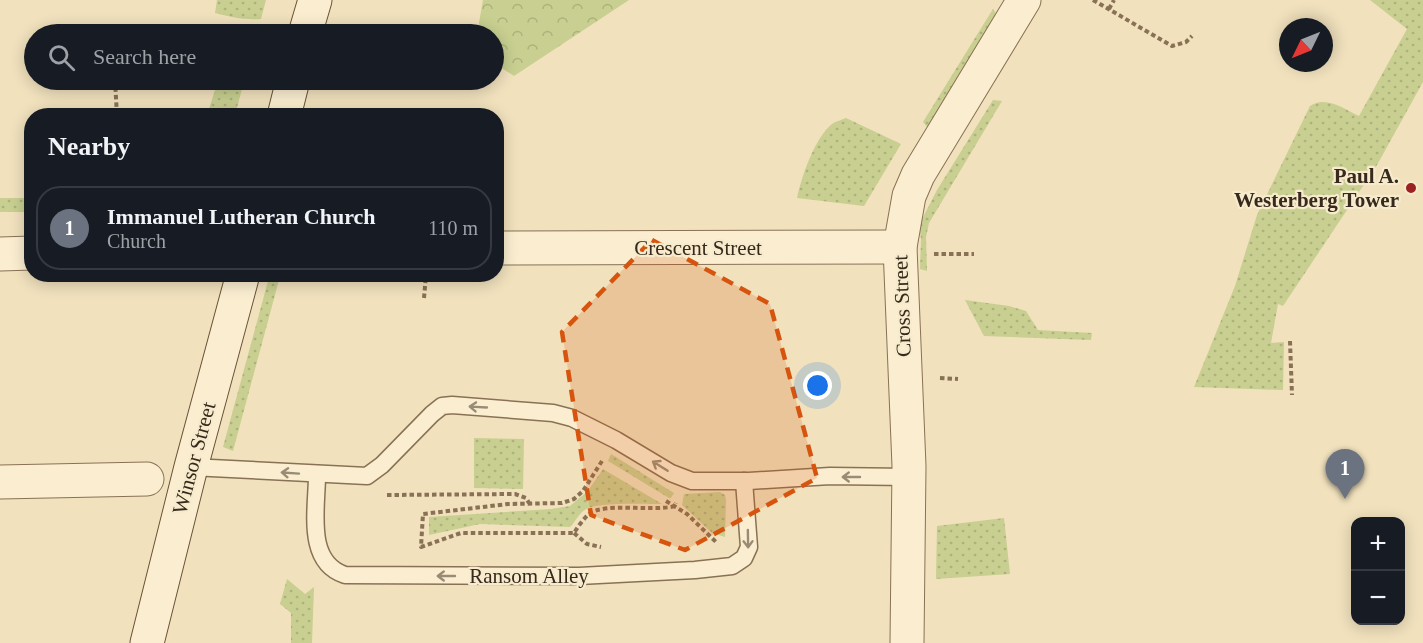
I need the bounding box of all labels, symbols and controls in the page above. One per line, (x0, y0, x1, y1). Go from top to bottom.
north arrow (1279, 18, 1333, 72)
search box (24, 24, 504, 90)
icon: search (45, 41, 78, 74)
text: Search here (93, 44, 196, 69)
text: Nearby (48, 132, 130, 161)
place label: Paul A. Westerberg Tower (1234, 164, 1399, 212)
marker: Paul A. Westerberg Tower (1404, 181, 1418, 195)
text: Immanuel Lutheran Church (107, 204, 376, 229)
text: 1 (65, 217, 75, 239)
text: 110 m (428, 217, 478, 239)
text: Church (107, 230, 166, 252)
street label: Crescent Street (634, 236, 762, 260)
street label: Cross Street (888, 254, 916, 357)
your location (803, 371, 832, 400)
street label: Winsor Street (167, 399, 221, 517)
one-way arrow (468, 401, 488, 412)
pin: 1 (1326, 450, 1364, 499)
one-way arrow (652, 460, 668, 472)
one-way arrow (280, 467, 300, 478)
one-way arrow (841, 471, 861, 482)
map controls (1351, 517, 1405, 625)
button: + (1351, 517, 1405, 571)
one-way arrow (742, 529, 754, 549)
street label: Ransom Alley (469, 564, 589, 588)
one-way arrow (436, 570, 456, 582)
button: − (1351, 571, 1405, 625)

